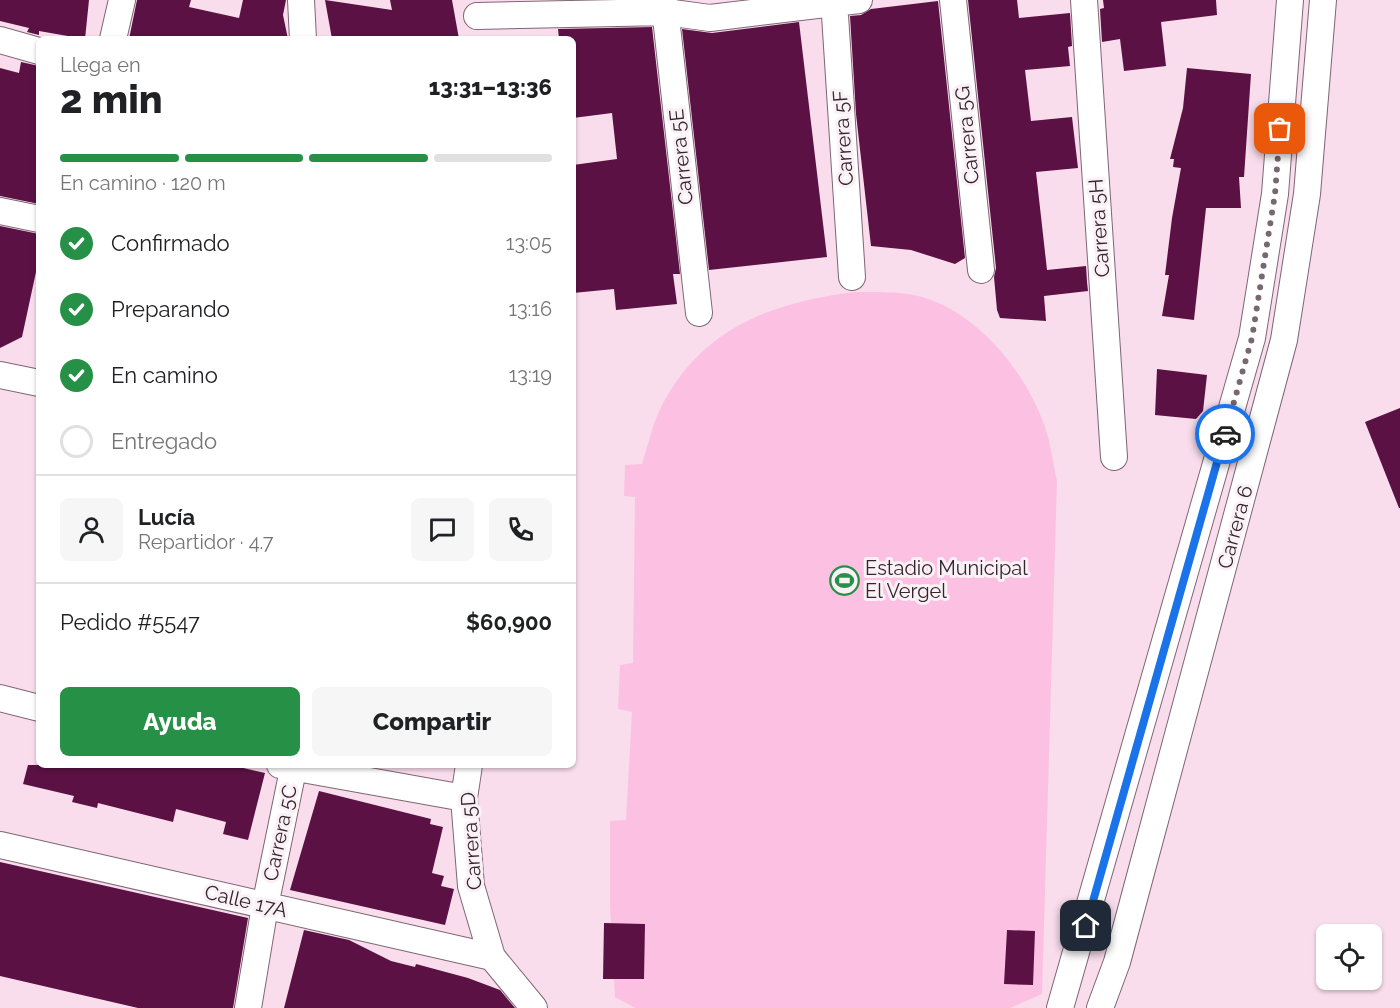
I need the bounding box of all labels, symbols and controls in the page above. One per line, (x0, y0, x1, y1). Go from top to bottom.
text: Llega en (60, 53, 141, 77)
text: 13:31–13:36 (429, 74, 552, 100)
text: 2 min (60, 76, 163, 122)
street label: Carrera 5G (950, 85, 984, 185)
street label: Carrera 5F (828, 89, 858, 187)
pin (1254, 103, 1305, 154)
street label: Carrera 5E (664, 108, 698, 206)
icon: bag (1263, 112, 1296, 145)
text: En camino · 120 m (60, 171, 226, 195)
street label: Carrera 5H (1084, 178, 1114, 278)
icon: check (60, 227, 93, 260)
text: Confirmado (111, 230, 230, 256)
text: 13:05 (506, 231, 552, 255)
icon: check (60, 293, 93, 326)
text: Preparando (111, 296, 230, 322)
text: 13:16 (508, 297, 552, 321)
icon: check (60, 359, 93, 392)
text: En camino (111, 362, 218, 388)
text: 13:19 (509, 363, 552, 387)
courier (1195, 404, 1255, 464)
icon: car (1209, 418, 1242, 451)
text: Entregado (111, 428, 217, 454)
street label: Carrera 6 (1212, 483, 1258, 571)
button: person (60, 498, 123, 561)
button: chat (411, 498, 474, 561)
button: phone (489, 498, 552, 561)
text: Lucía (138, 504, 195, 530)
text: Repartidor · 4.7 (138, 530, 274, 554)
place label: Estadio Municipal El Vergel (865, 556, 1028, 603)
sports icon: Estadio Municipal El Vergel (828, 564, 860, 596)
text: Pedido #5547 (60, 609, 200, 635)
text: $60,900 (466, 609, 552, 635)
button: Ayuda (60, 687, 300, 756)
button: Compartir (312, 687, 552, 756)
street label: Carrera 5C (258, 782, 302, 883)
street label: Carrera 5D (456, 791, 486, 891)
street label: Calle 17A (202, 880, 290, 922)
pin (1060, 900, 1111, 951)
icon: home (1069, 909, 1102, 942)
map controls (1316, 924, 1382, 990)
button: locate (1316, 924, 1382, 990)

